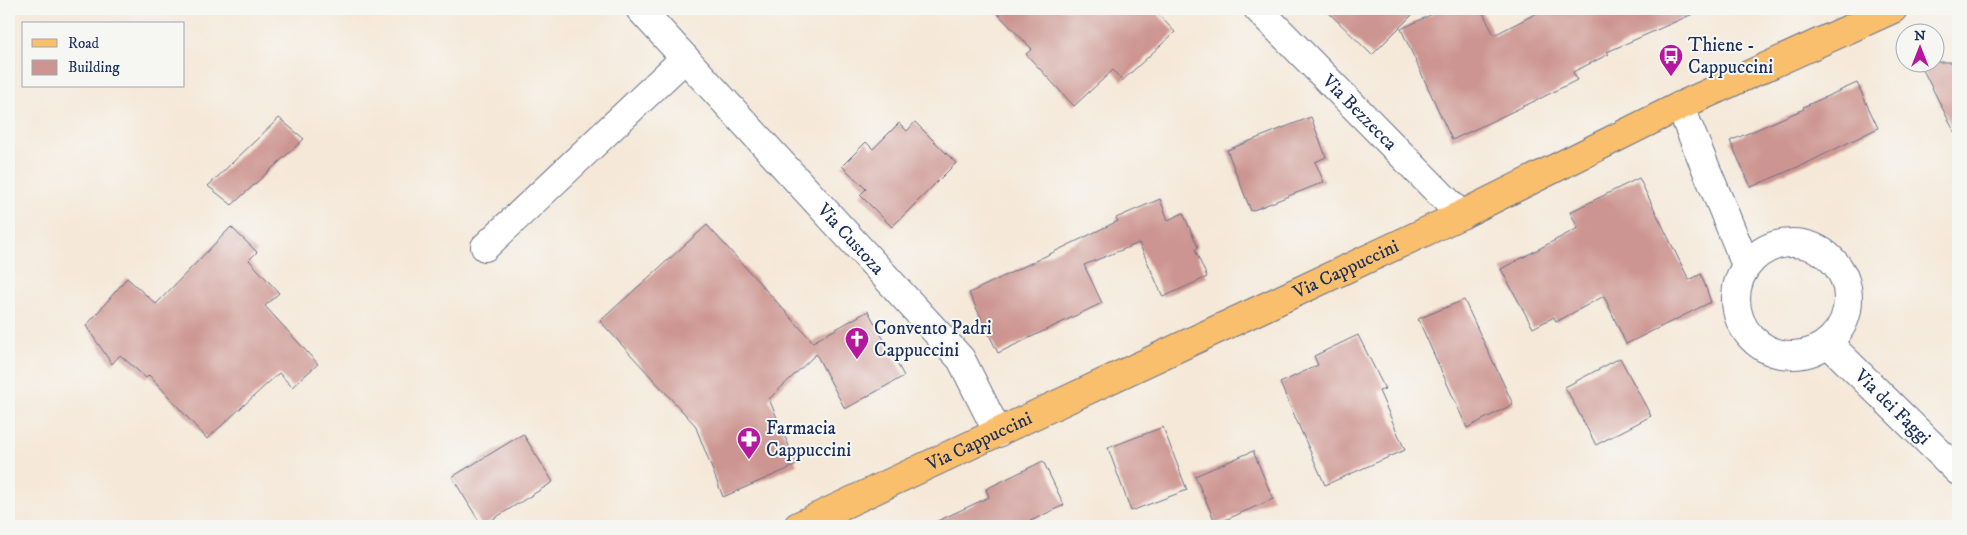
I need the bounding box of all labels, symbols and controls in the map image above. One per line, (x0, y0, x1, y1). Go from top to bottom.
legend (22, 22, 185, 88)
north arrow (1894, 22, 1944, 72)
text: N (1914, 27, 1926, 45)
text: Road (68, 34, 100, 53)
place label: Thiene - Cappuccini (1688, 34, 1773, 79)
bus stop icon: Thiene - Cappuccini (1658, 43, 1684, 77)
text: Building (68, 58, 120, 77)
street label: Via Bezzecca (1317, 69, 1402, 155)
street label: Via Custoza (812, 198, 889, 279)
street label: Via Cappuccini (1288, 234, 1402, 304)
place label: Convento Padri Cappuccini (874, 317, 992, 362)
church icon: Convento Padri Cappuccini (844, 326, 870, 360)
street label: Via dei Faggi (1849, 364, 1936, 449)
street label: Via Cappuccini (922, 406, 1036, 476)
place label: Farmacia Cappuccini (766, 417, 851, 462)
pharmacy icon: Farmacia Cappuccini (736, 426, 762, 460)

